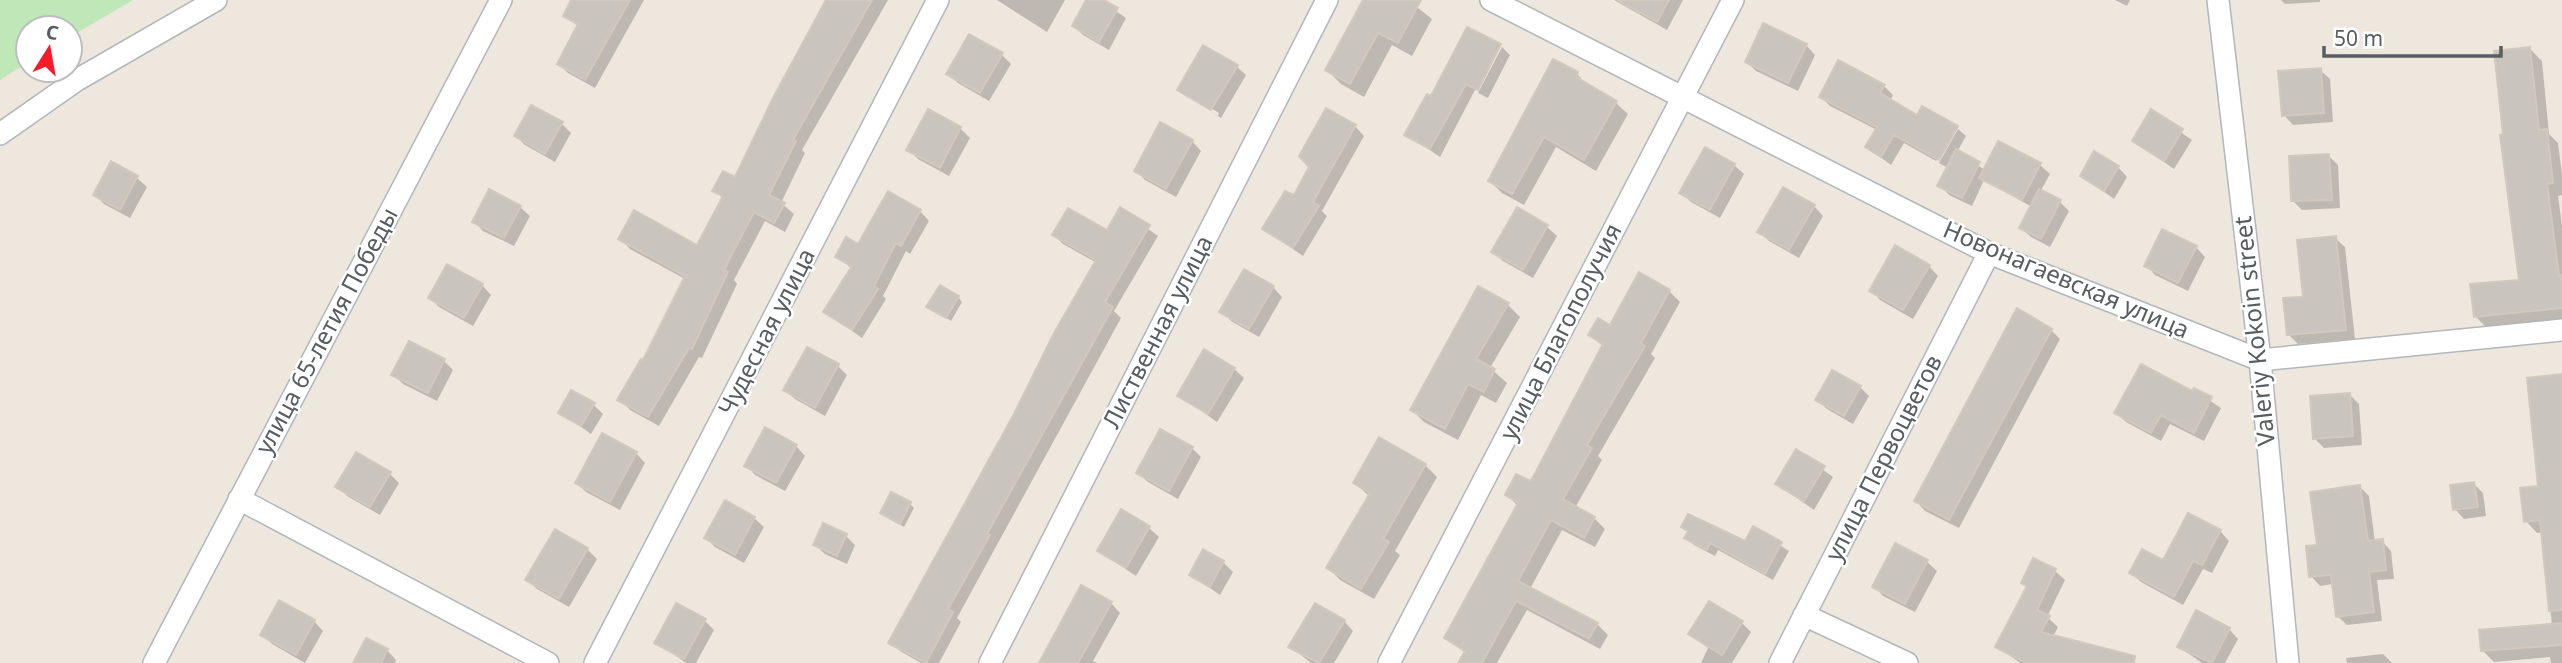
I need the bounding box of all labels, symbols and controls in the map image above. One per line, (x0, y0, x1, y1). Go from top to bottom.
north arrow (14, 14, 84, 84)
scale bar (2324, 14, 2501, 58)
text: С (44, 18, 61, 46)
text: 50 m (2334, 24, 2383, 52)
street label: улица 65-летия Победы (247, 201, 405, 459)
street label: Новонагаевская улица (1939, 212, 2195, 345)
street label: Valeriy Kokoin street (2225, 214, 2282, 448)
street label: улица Благополучия (1491, 217, 1629, 445)
street label: Лиственная улица (1094, 229, 1220, 433)
street label: Чудесная улица (709, 242, 822, 420)
street label: улица Первоцветов (1816, 349, 1949, 566)

